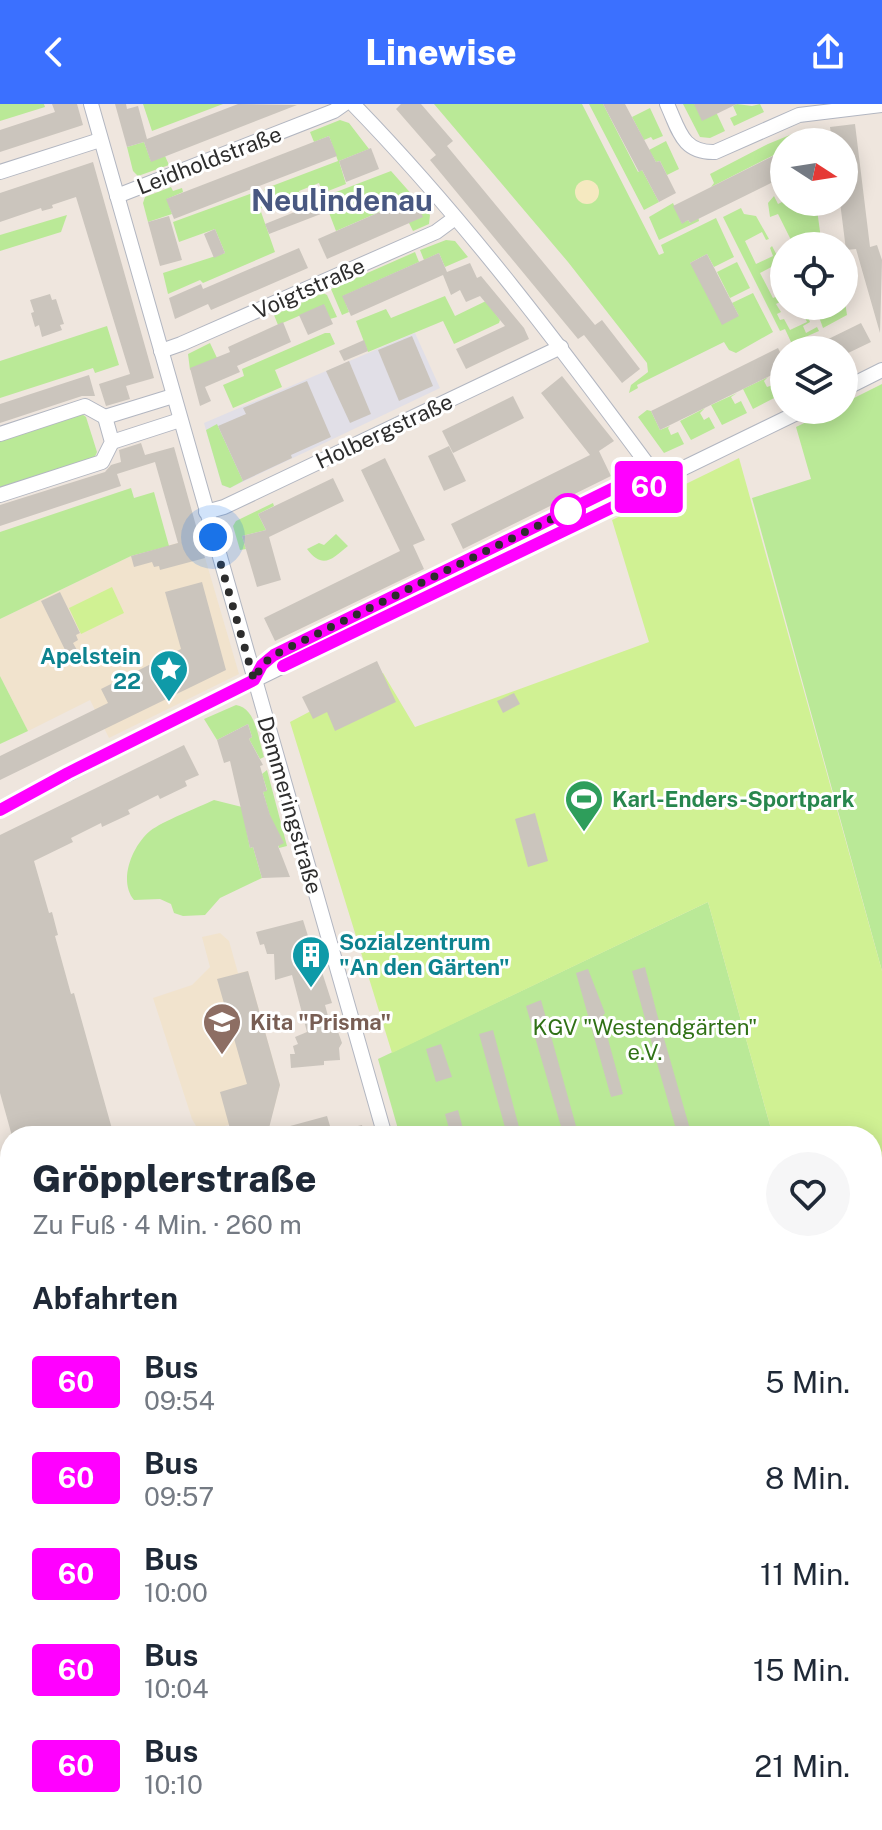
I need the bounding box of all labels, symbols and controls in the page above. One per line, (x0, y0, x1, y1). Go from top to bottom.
icon: back (32, 30, 76, 74)
icon: share (806, 30, 850, 74)
text: Linewise (365, 31, 517, 73)
street label: Leidholdstraße (133, 120, 285, 200)
north arrow (770, 128, 858, 216)
map controls (770, 128, 858, 424)
district label: Neulindenau (251, 182, 433, 218)
button: locate (770, 232, 858, 320)
street label: Voigtstraße (249, 252, 369, 324)
button: layers (770, 336, 858, 424)
street label: Holbergstraße (311, 388, 457, 474)
line badge: 60 (613, 461, 685, 513)
text: 60 (631, 470, 667, 503)
unlabelled marker (551, 494, 585, 528)
your location (193, 517, 233, 557)
place label: Apelstein 22 (40, 643, 141, 694)
place icon: Apelstein 22 (148, 648, 190, 703)
street label: Demmeringstraße (252, 713, 328, 897)
sports icon: Karl-Enders-Sportpark (563, 778, 605, 833)
place label: Karl-Enders-Sportpark (612, 786, 855, 812)
place label: Sozialzentrum "An den Gärten" (339, 929, 510, 980)
building icon: Sozialzentrum "An den Gärten" (290, 934, 332, 989)
school or university icon: Kita "Prisma" (201, 1001, 243, 1056)
place label: Kita "Prisma" (250, 1009, 391, 1035)
park label: KGV "Westendgärten" e.V. (533, 1014, 757, 1065)
button: heart (766, 1152, 850, 1236)
text: Gröpplerstraße (32, 1156, 317, 1201)
text: Zu Fuß · 4 Min. · 260 m (32, 1209, 302, 1240)
text: Abfahrten (32, 1280, 178, 1316)
text: Bus (144, 1349, 198, 1385)
text: 5 Min. (765, 1364, 850, 1400)
text: 60 (58, 1365, 94, 1398)
text: 09:54 (144, 1385, 215, 1416)
text: Bus (144, 1445, 198, 1481)
text: 8 Min. (765, 1460, 850, 1496)
text: 60 (58, 1461, 94, 1494)
text: 09:57 (144, 1481, 214, 1512)
text: Bus (144, 1541, 198, 1577)
text: 11 Min. (760, 1556, 850, 1592)
text: 60 (58, 1557, 94, 1590)
text: 10:00 (144, 1577, 208, 1608)
text: Bus (144, 1637, 198, 1673)
text: 15 Min. (753, 1652, 850, 1688)
text: 60 (58, 1653, 94, 1686)
text: 10:04 (144, 1673, 209, 1704)
text: Bus (144, 1733, 198, 1769)
text: 21 Min. (754, 1748, 850, 1784)
text: 60 (58, 1749, 94, 1782)
text: 10:10 (144, 1769, 203, 1800)

